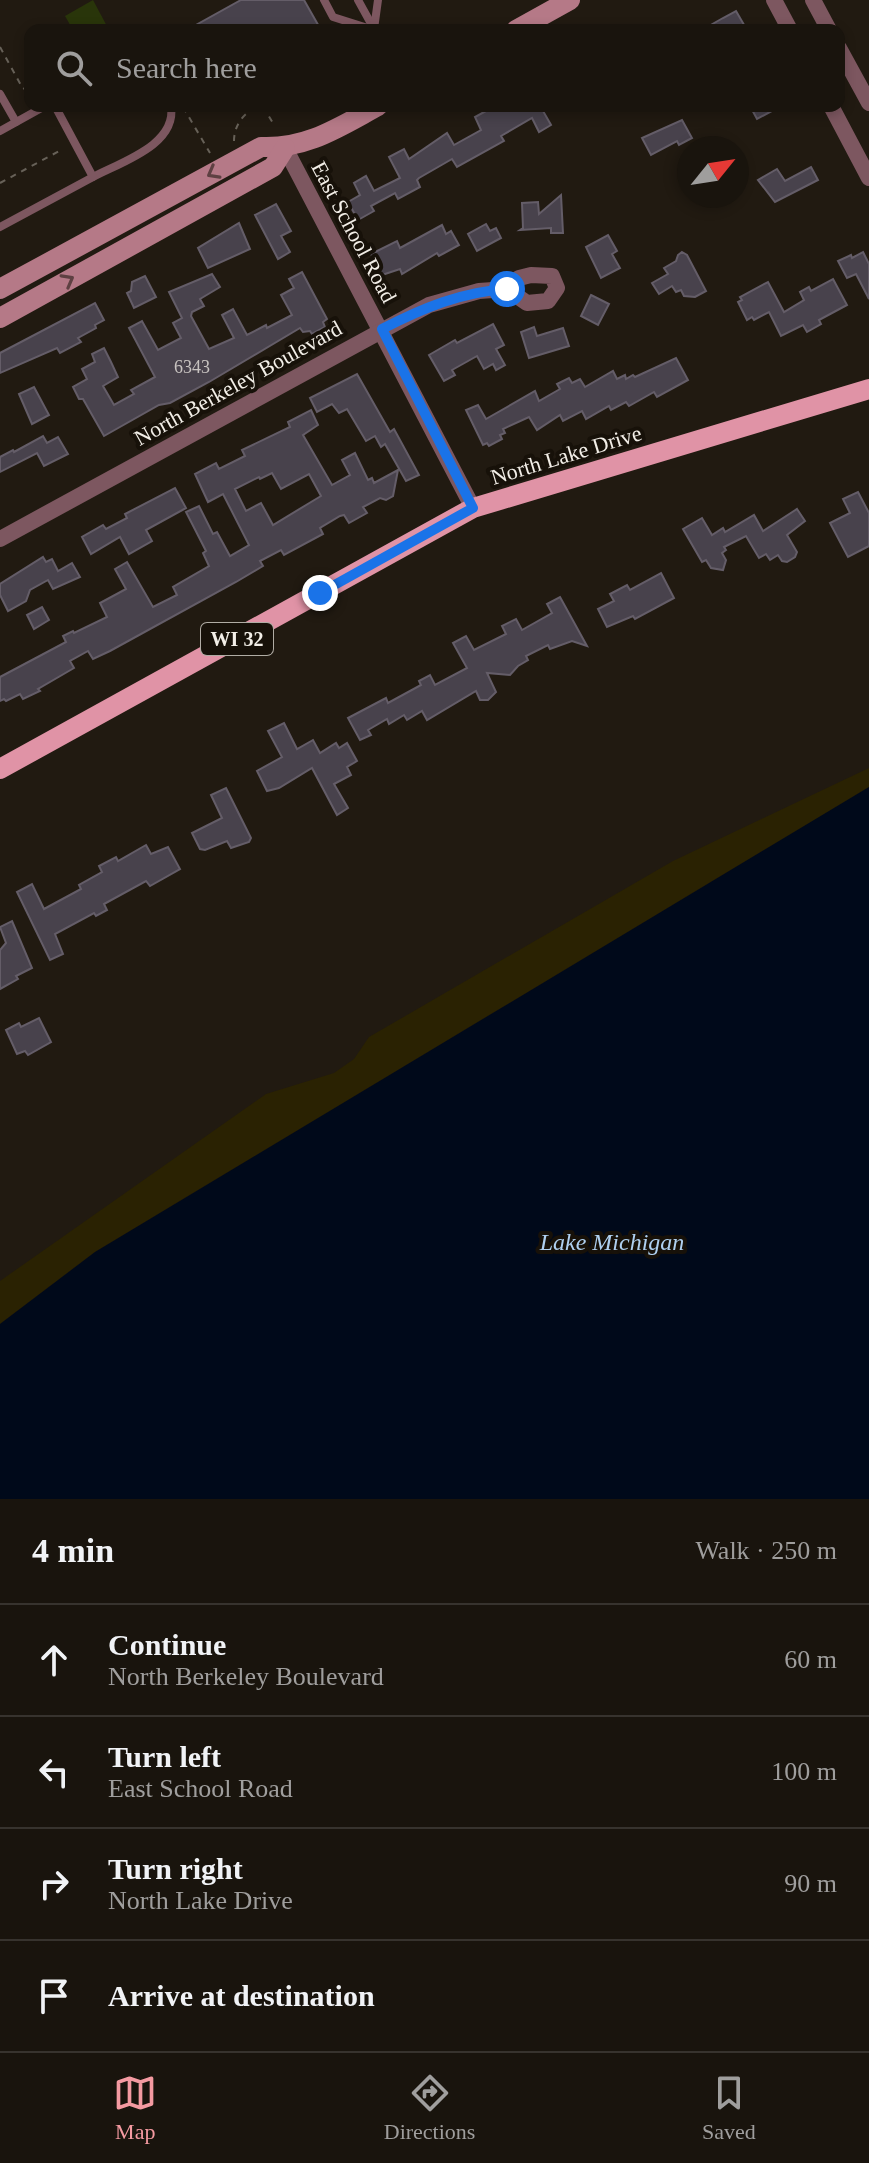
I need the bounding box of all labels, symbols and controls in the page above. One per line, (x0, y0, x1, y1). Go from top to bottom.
search box (24, 24, 845, 112)
icon: search (52, 46, 96, 90)
text: Search here (116, 51, 257, 84)
north arrow (677, 136, 749, 208)
street label: East School Road (306, 157, 402, 307)
one-way arrow (207, 163, 222, 178)
route start (489, 271, 525, 307)
one-way arrow (60, 274, 74, 290)
street label: North Berkeley Boulevard (130, 315, 346, 451)
house number: 6343 (174, 357, 210, 377)
street label: North Lake Drive (488, 420, 644, 490)
route end (302, 575, 338, 611)
road number: WI 32 (201, 623, 273, 655)
water label: Lake Michigan (539, 1229, 684, 1255)
text: 4 min (32, 1532, 114, 1569)
text: Walk · 250 m (695, 1536, 837, 1565)
text: Continue (108, 1628, 226, 1661)
icon: ahead (32, 1638, 76, 1682)
text: 60 m (784, 1645, 837, 1674)
text: North Berkeley Boulevard (108, 1662, 384, 1691)
text: Turn left (108, 1740, 221, 1773)
icon: left (32, 1750, 76, 1794)
text: 100 m (771, 1757, 837, 1786)
text: East School Road (108, 1774, 293, 1803)
text: Turn right (108, 1852, 243, 1885)
icon: right (32, 1862, 76, 1906)
text: 90 m (784, 1869, 837, 1898)
text: North Lake Drive (108, 1886, 293, 1915)
icon: arrive (32, 1974, 76, 2018)
text: Arrive at destination (108, 1979, 375, 2012)
tab: Map (113, 2071, 157, 2145)
tab: Directions (384, 2071, 475, 2145)
tab: Saved (702, 2071, 756, 2145)

